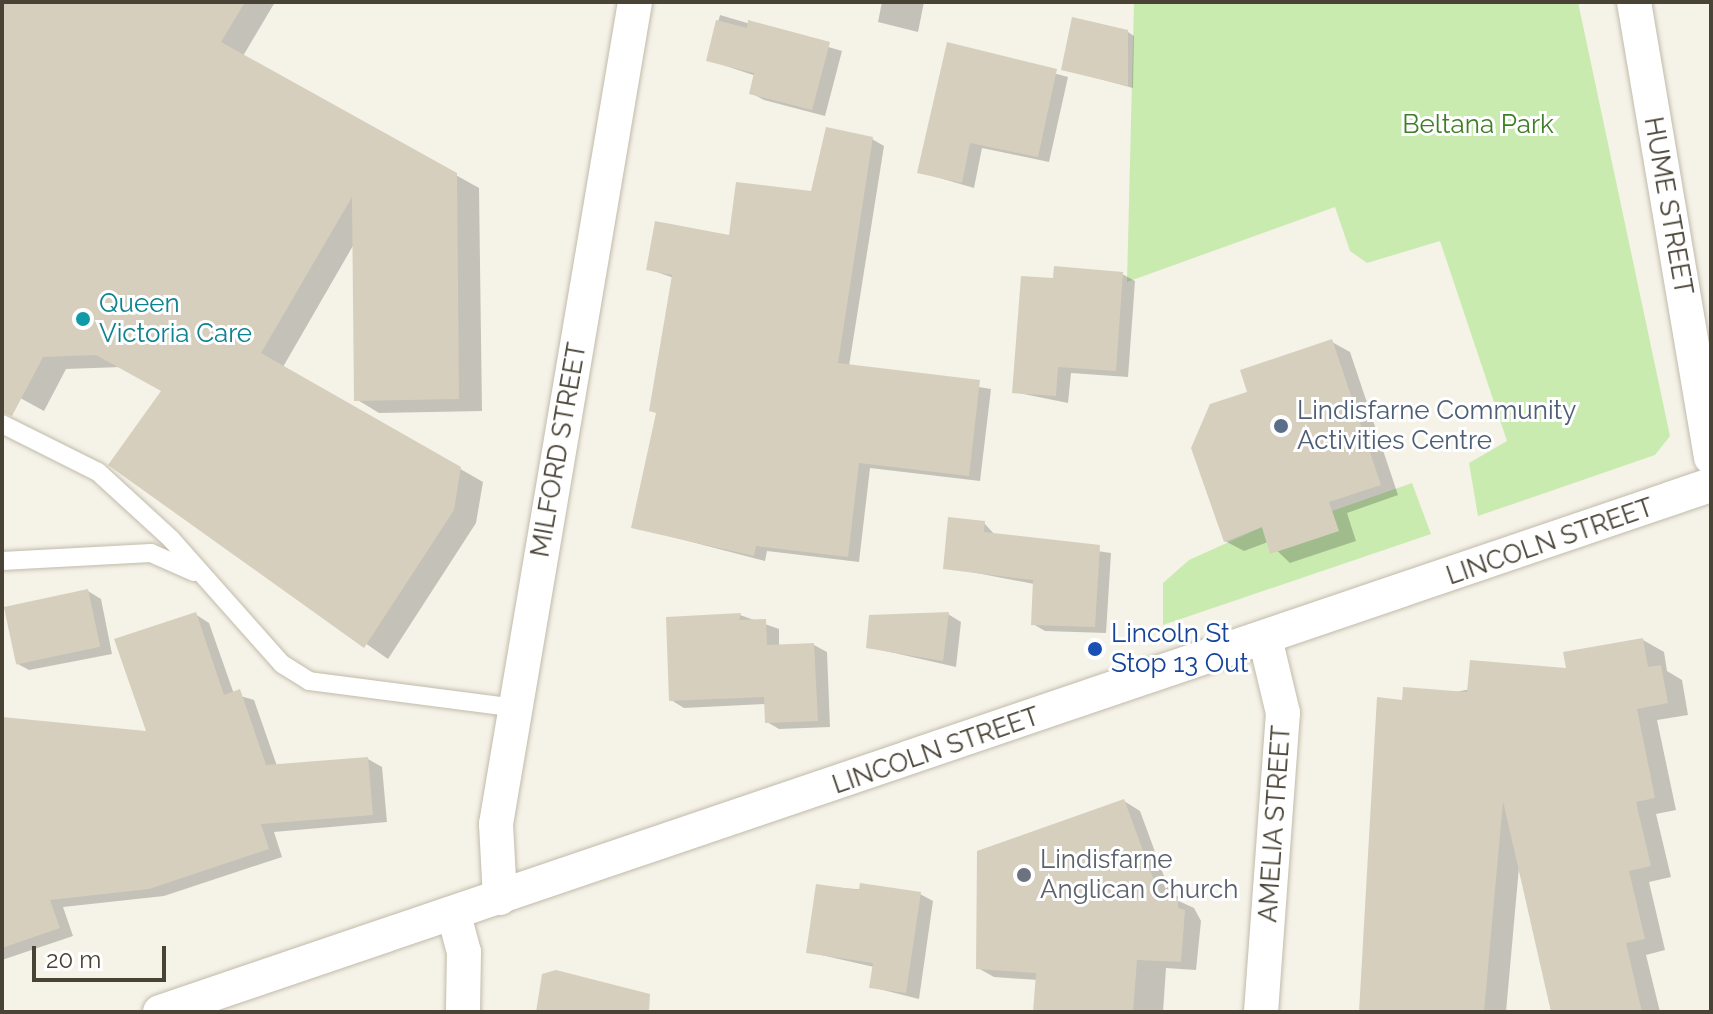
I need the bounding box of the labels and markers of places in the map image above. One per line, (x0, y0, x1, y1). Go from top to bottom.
place label: Queen Victoria Care (99, 288, 252, 350)
marker: Queen Victoria Care (74, 310, 92, 328)
place label: Lindisfarne Community Activities Centre (1297, 395, 1576, 456)
marker: Lindisfarne Community Activities Centre (1272, 417, 1290, 435)
place label: Lincoln St Stop 13 Out (1111, 618, 1248, 680)
marker: Lincoln St Stop 13 Out (1086, 640, 1104, 658)
place label: Lindisfarne Anglican Church (1040, 844, 1238, 906)
marker: Lindisfarne Anglican Church (1015, 866, 1033, 884)

